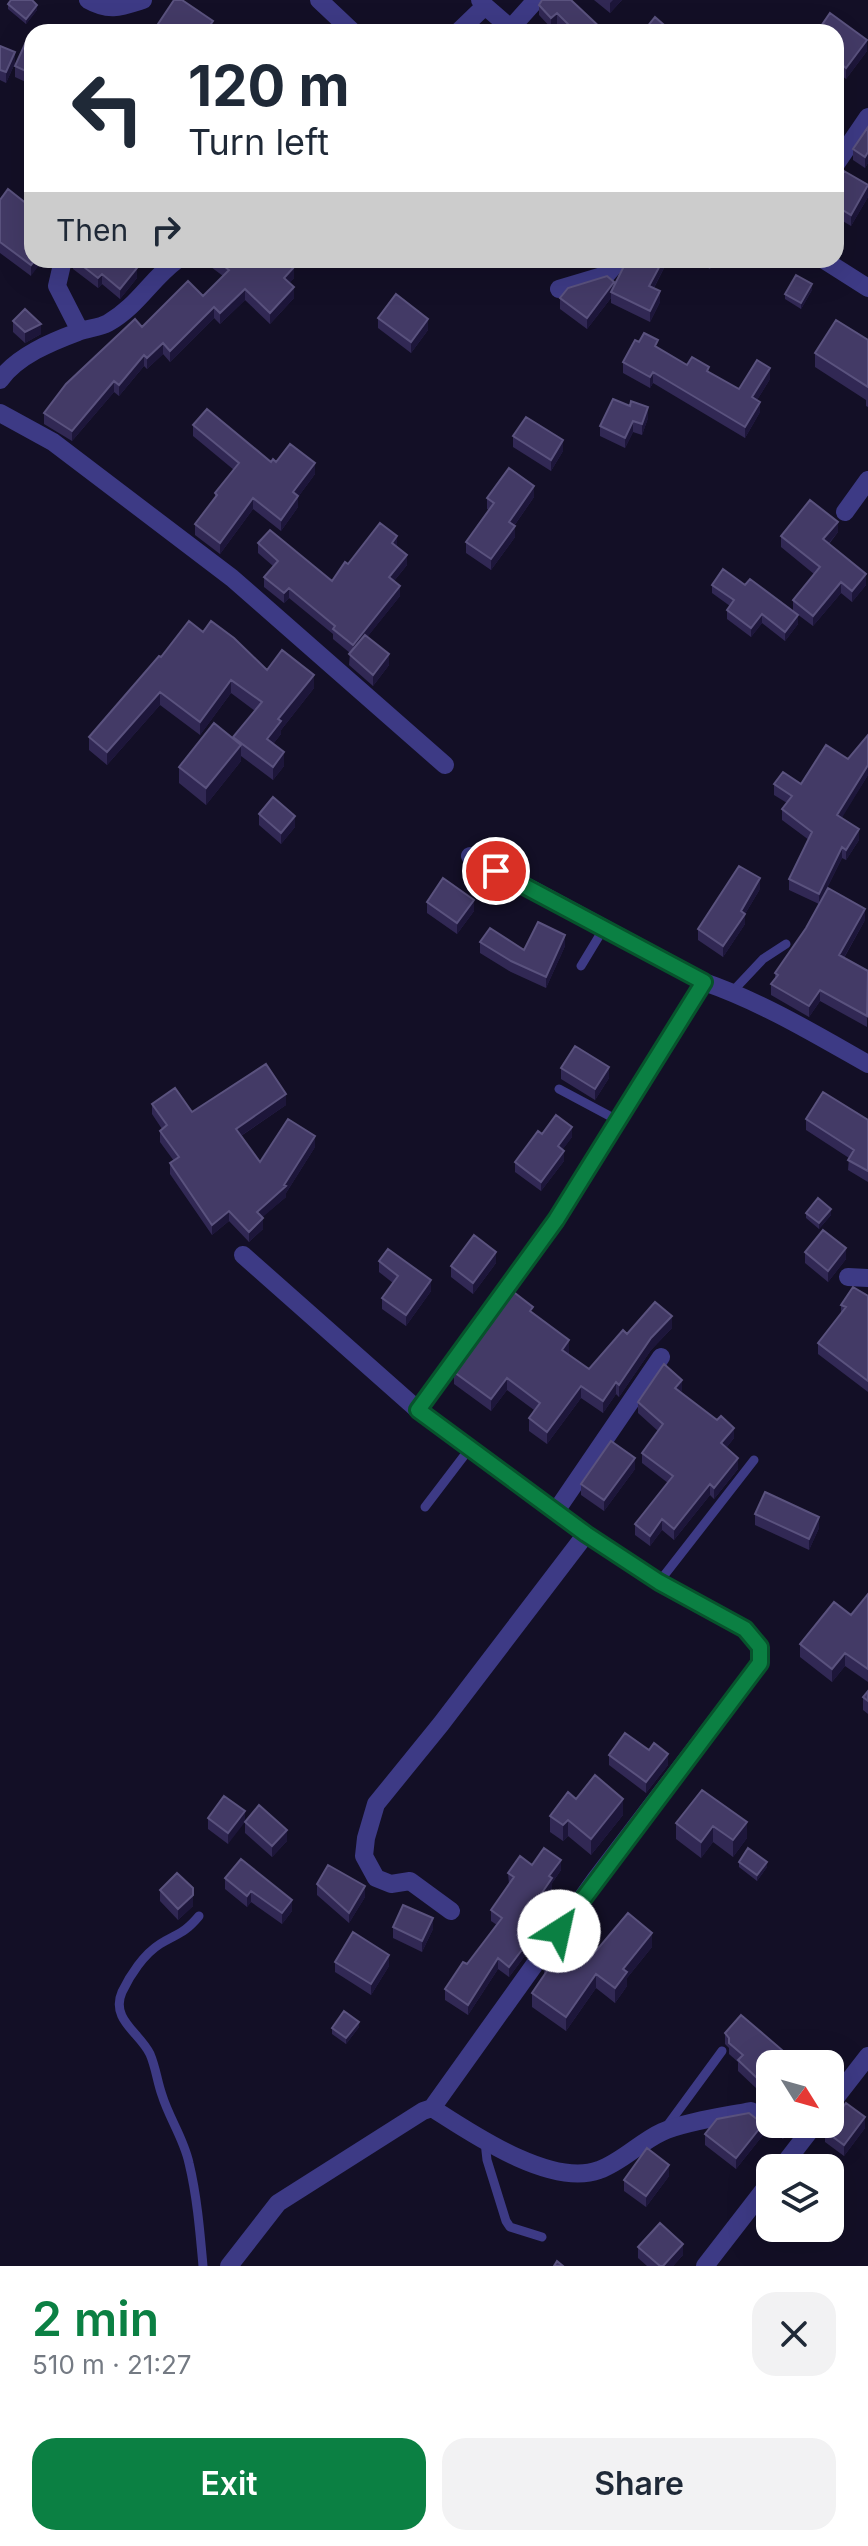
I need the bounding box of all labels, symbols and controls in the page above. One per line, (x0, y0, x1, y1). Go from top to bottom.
text: 120 m (188, 52, 350, 120)
icon: left (56, 56, 160, 160)
text: Turn left (188, 120, 329, 164)
icon: right (144, 208, 188, 252)
text: Then (56, 212, 128, 248)
pin (462, 837, 530, 905)
icon: arrive (474, 849, 518, 893)
position arrow (517, 1889, 601, 1973)
north arrow (756, 2050, 844, 2138)
map controls (756, 2050, 844, 2242)
button: layers (756, 2154, 844, 2242)
text: 2 min (32, 2289, 159, 2348)
button: close (752, 2292, 836, 2376)
text: 510 m · 21:27 (32, 2349, 191, 2380)
button: Exit (32, 2438, 426, 2530)
button: Share (442, 2438, 836, 2530)

